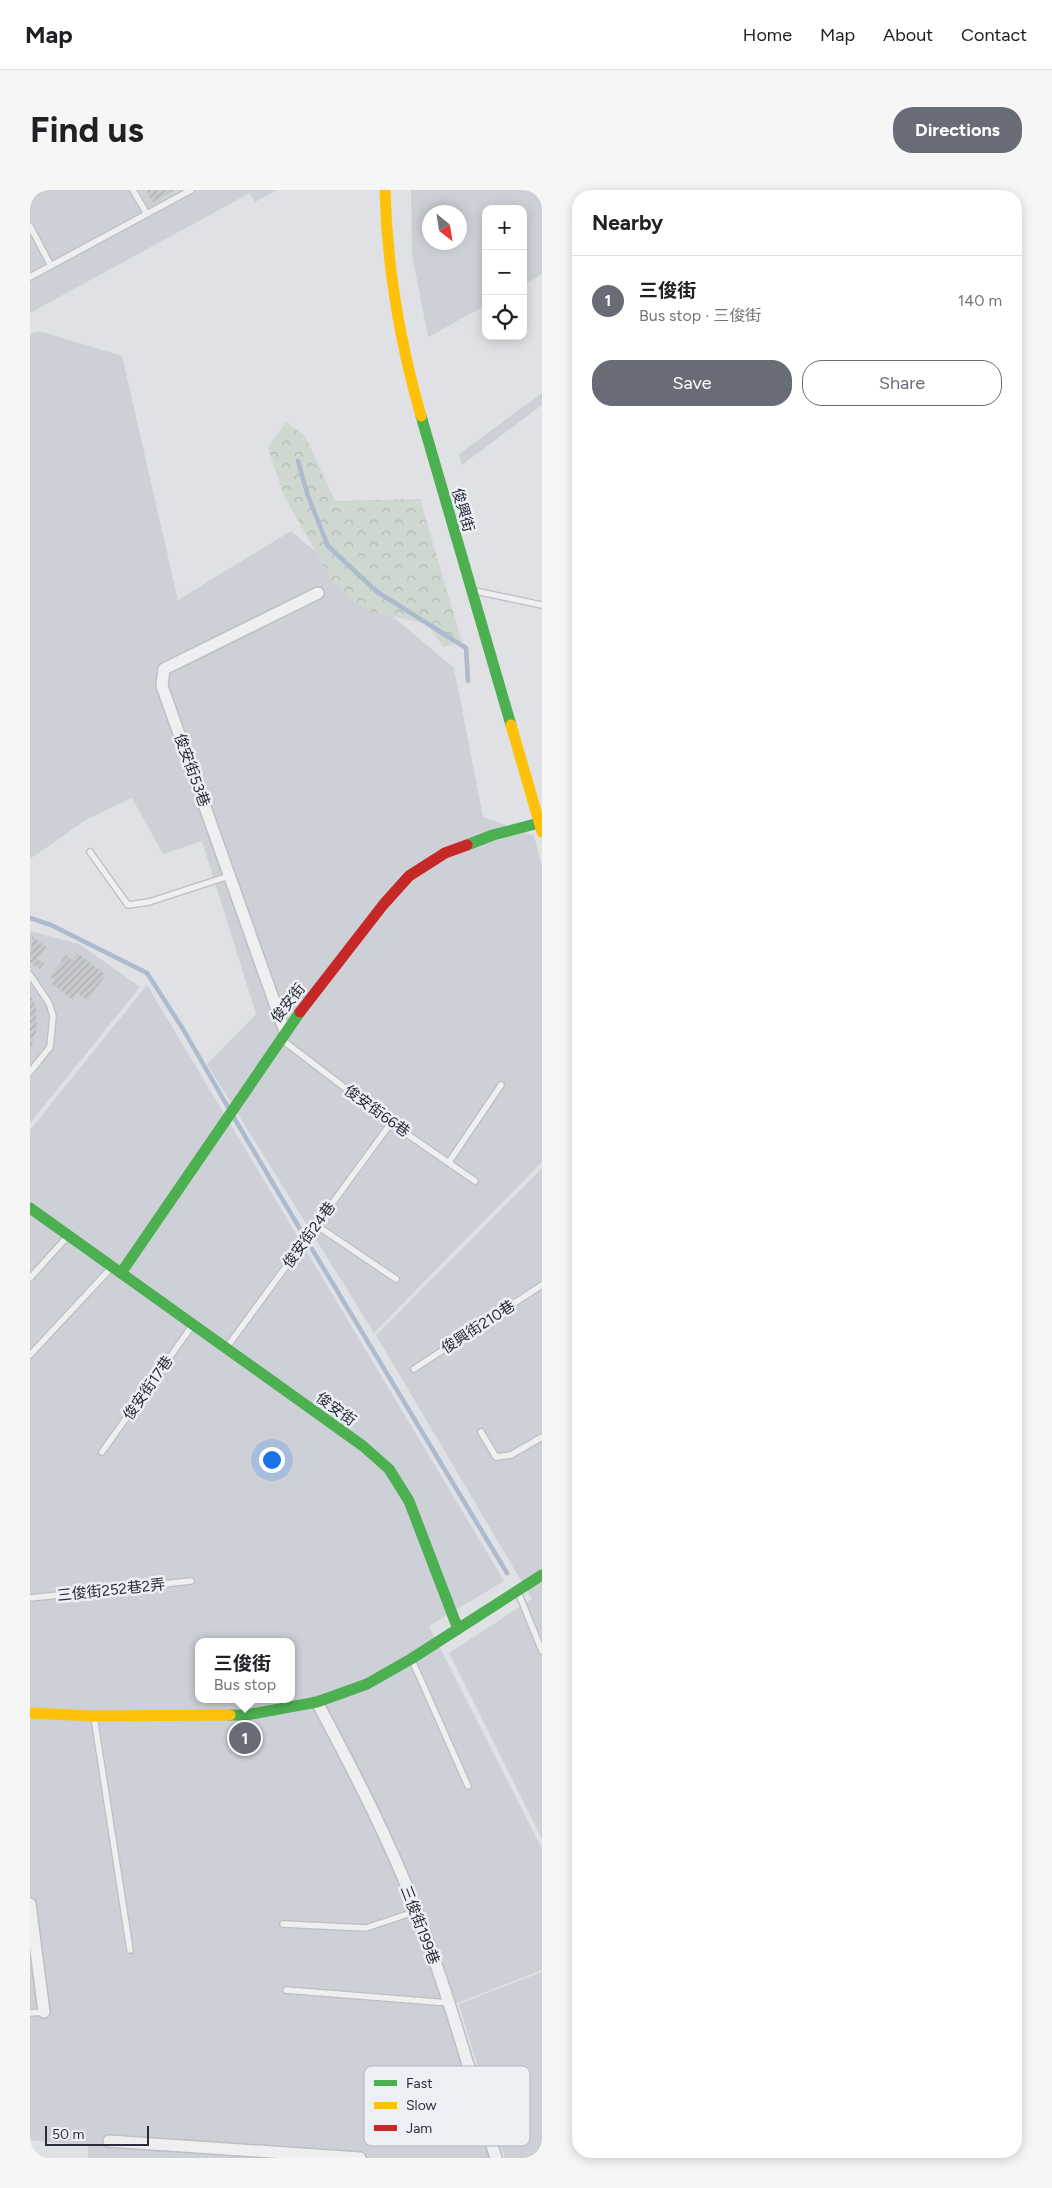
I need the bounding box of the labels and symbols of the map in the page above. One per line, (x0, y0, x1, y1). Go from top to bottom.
north arrow (422, 205, 467, 250)
street label: 俊興街 (448, 486, 478, 534)
street label: 俊安街53巷 (170, 731, 214, 809)
street label: 俊安街 (267, 980, 309, 1026)
street label: 俊安街66巷 (341, 1081, 413, 1141)
street label: 俊安街24巷 (279, 1198, 339, 1272)
street label: 俊興街210巷 (438, 1297, 518, 1357)
street label: 俊安街17巷 (119, 1352, 177, 1424)
street label: 俊安街 (313, 1388, 359, 1430)
your location (259, 1447, 285, 1473)
street label: 三俊街252巷2弄 (56, 1575, 166, 1605)
pin: 1 (229, 1719, 261, 1757)
street label: 三俊街199巷 (397, 1883, 443, 1967)
legend (364, 2066, 530, 2146)
text: Fast (406, 2075, 432, 2092)
text: Slow (406, 2097, 437, 2114)
text: Jam (406, 2120, 432, 2137)
scale bar (45, 2123, 149, 2146)

